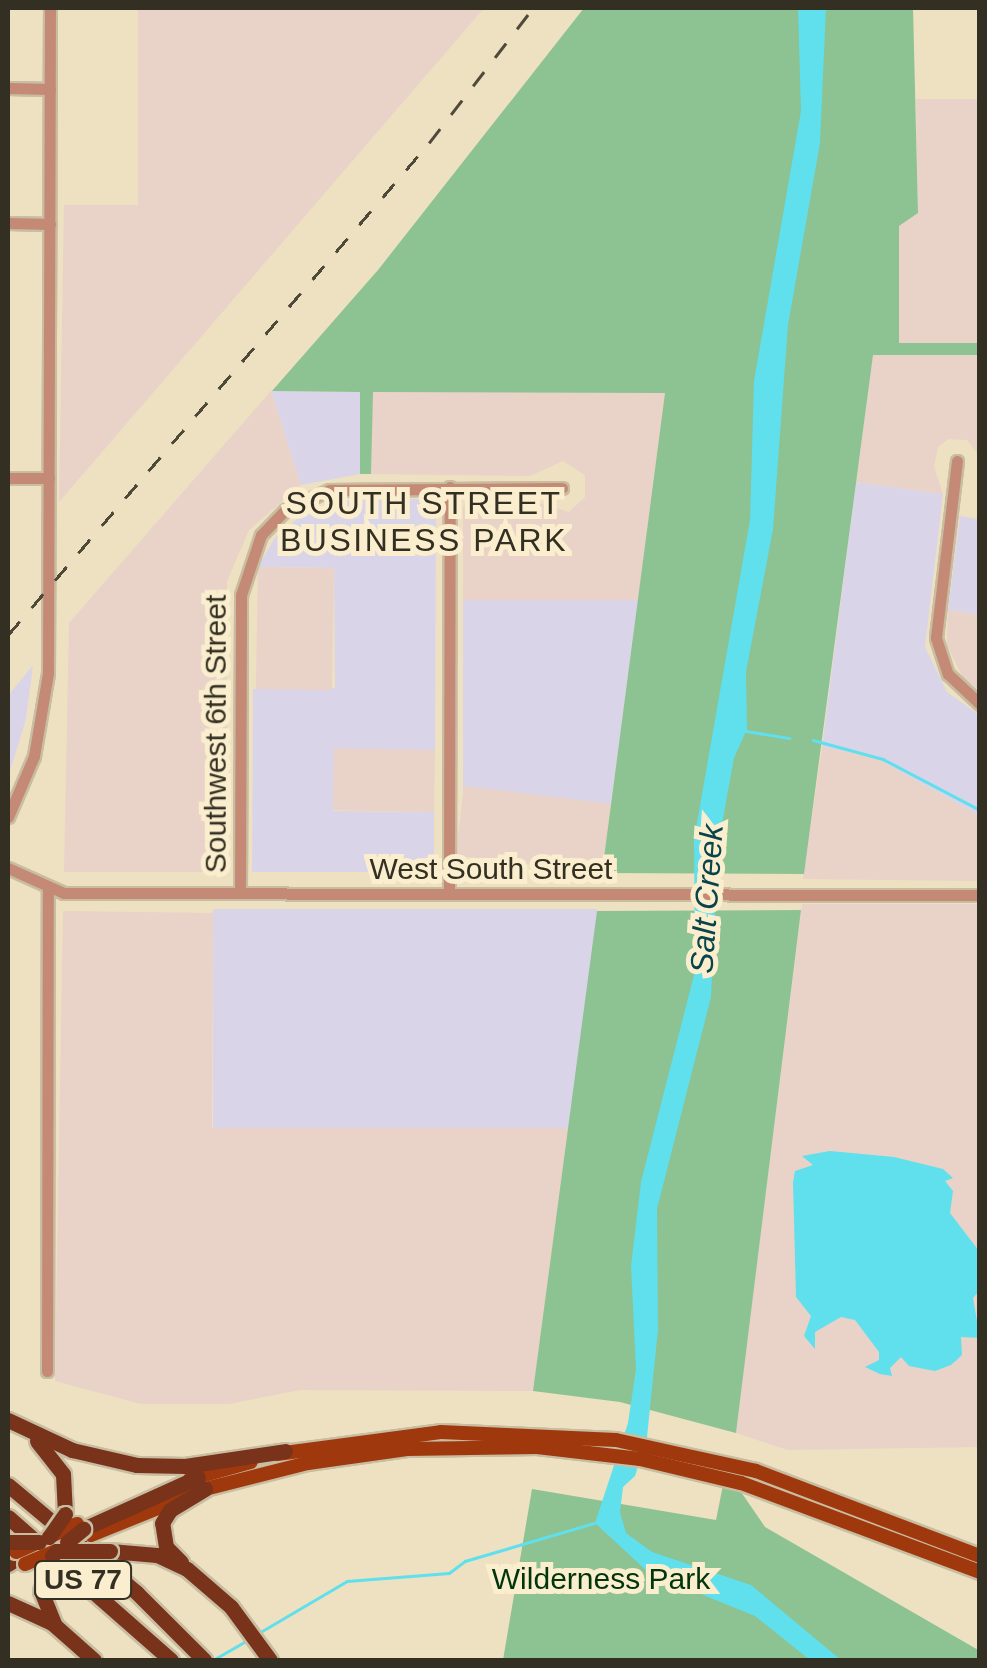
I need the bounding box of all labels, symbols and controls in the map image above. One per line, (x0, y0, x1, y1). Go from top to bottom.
district label: SOUTH STREET BUSINESS PARK (280, 485, 568, 560)
street label: Southwest 6th Street (198, 595, 234, 873)
water label: Salt Creek (683, 823, 731, 975)
street label: West South Street (370, 851, 612, 887)
road number: US 77 (33, 1557, 133, 1603)
park label: Wilderness Park (492, 1561, 710, 1597)

